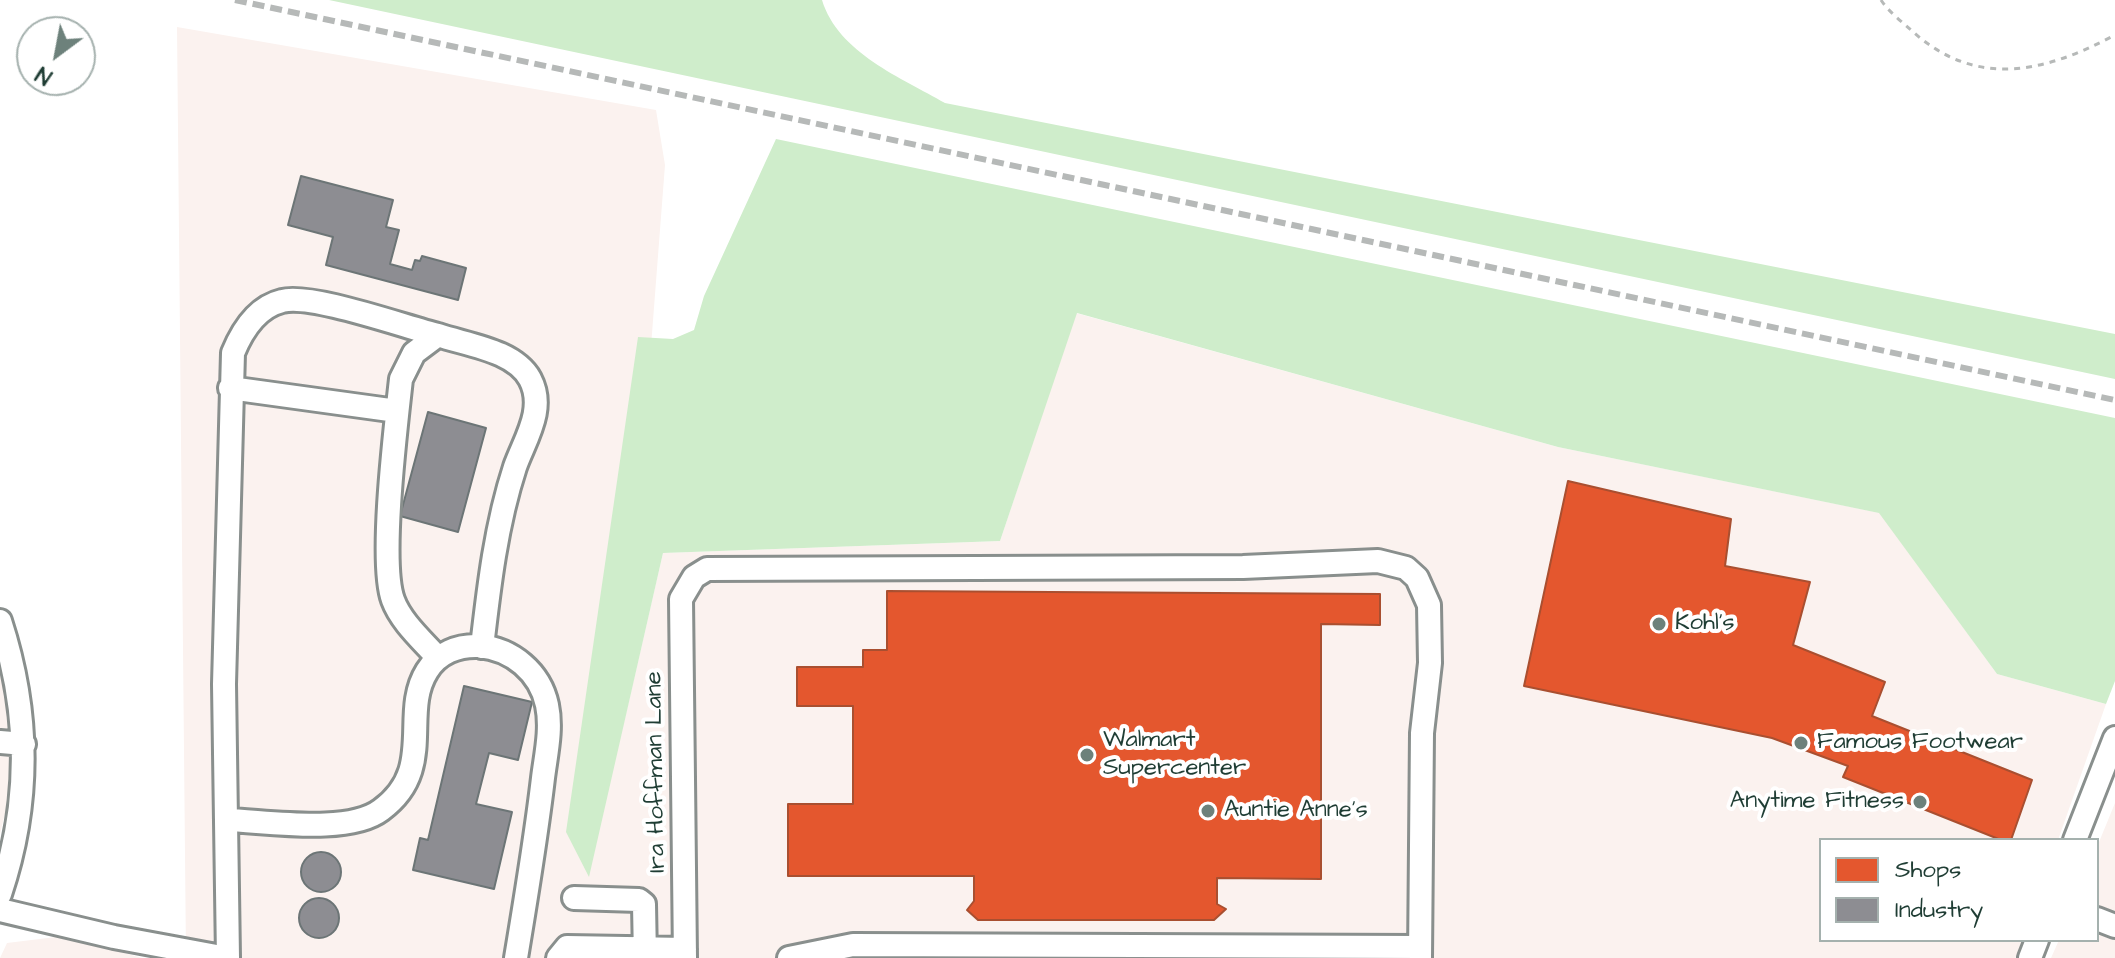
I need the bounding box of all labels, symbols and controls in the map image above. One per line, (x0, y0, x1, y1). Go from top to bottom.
north arrow (16, 16, 96, 96)
text: N (30, 58, 58, 92)
place label: Kohl's (1675, 610, 1735, 638)
marker: Kohl's (1650, 615, 1668, 633)
street label: Ira Hoffman Lane (641, 671, 673, 873)
place label: Walmart Supercenter (1103, 727, 1246, 783)
place label: Famous Footwear (1817, 729, 2023, 757)
marker: Famous Footwear (1792, 734, 1810, 752)
marker: Walmart Supercenter (1078, 746, 1096, 764)
place label: Anytime Fitness (1730, 788, 1904, 816)
marker: Anytime Fitness (1911, 793, 1929, 811)
place label: Auntie Anne's (1224, 797, 1368, 825)
marker: Auntie Anne's (1199, 802, 1217, 820)
legend (1819, 838, 2099, 942)
text: Shops (1895, 853, 1961, 887)
text: Industry (1895, 893, 1983, 927)

